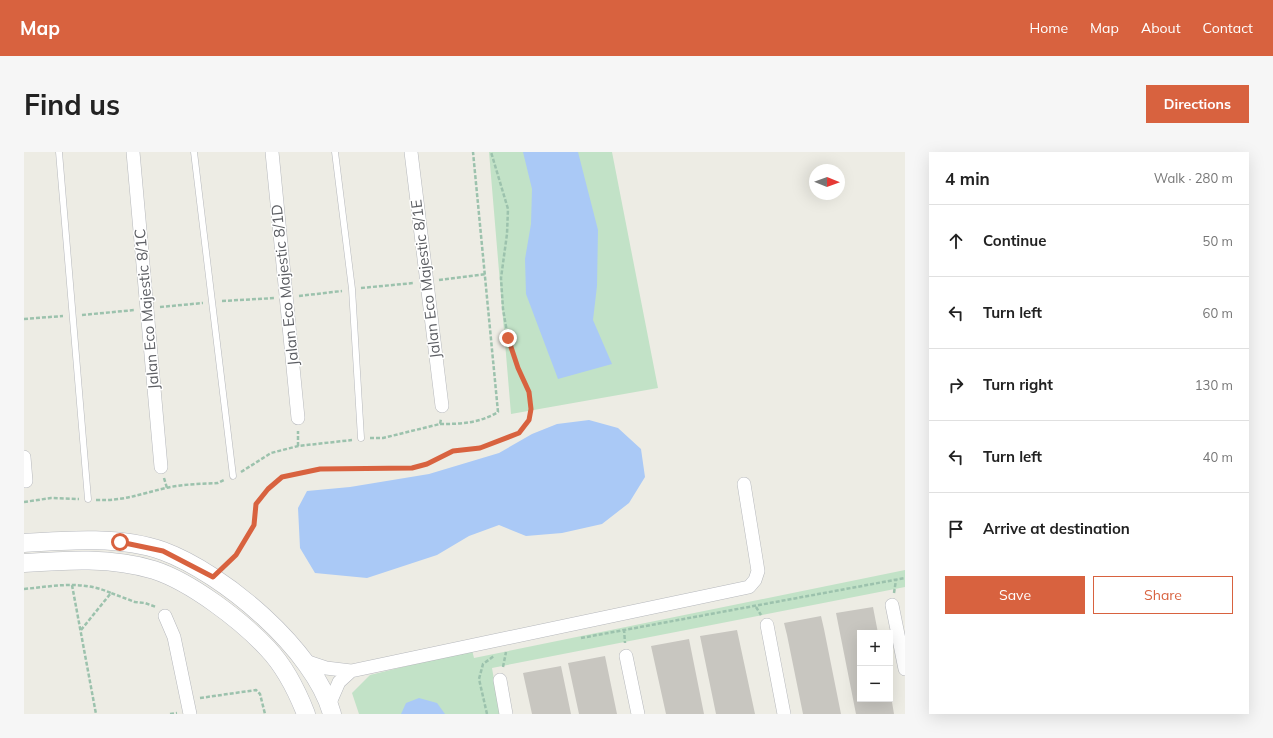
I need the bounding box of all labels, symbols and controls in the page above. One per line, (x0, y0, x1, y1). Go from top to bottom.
text: Map (20, 16, 60, 40)
text: Home (1029, 19, 1068, 37)
text: Map (1090, 19, 1119, 37)
text: About (1141, 19, 1181, 37)
text: Contact (1203, 19, 1253, 37)
button: Directions (1146, 85, 1249, 123)
text: Find us (24, 87, 120, 122)
north arrow (809, 164, 845, 200)
text: 4 min (945, 168, 990, 189)
text: Walk · 280 m (1154, 170, 1233, 186)
street label: Jalan Eco Majestic 8/1E (406, 198, 445, 360)
street label: Jalan Eco Majestic 8/1D (267, 203, 302, 367)
street label: Jalan Eco Majestic 8/1C (130, 228, 163, 390)
icon: ahead (945, 230, 967, 252)
text: Continue (983, 231, 1046, 250)
text: 50 m (1203, 233, 1233, 249)
icon: left (945, 302, 967, 324)
text: Turn left (983, 303, 1042, 322)
text: 60 m (1203, 305, 1233, 321)
route end (499, 329, 517, 347)
icon: right (945, 374, 967, 396)
text: Turn right (983, 375, 1053, 394)
text: 130 m (1195, 377, 1233, 393)
icon: left (945, 446, 967, 468)
text: Turn left (983, 447, 1042, 466)
text: 40 m (1203, 449, 1233, 465)
icon: arrive (945, 518, 967, 540)
text: Arrive at destination (983, 519, 1130, 538)
route start (111, 533, 129, 551)
button: Save (945, 576, 1085, 614)
button: Share (1093, 576, 1233, 614)
map controls (857, 630, 893, 702)
button: + (857, 630, 893, 666)
button: − (857, 666, 893, 702)

